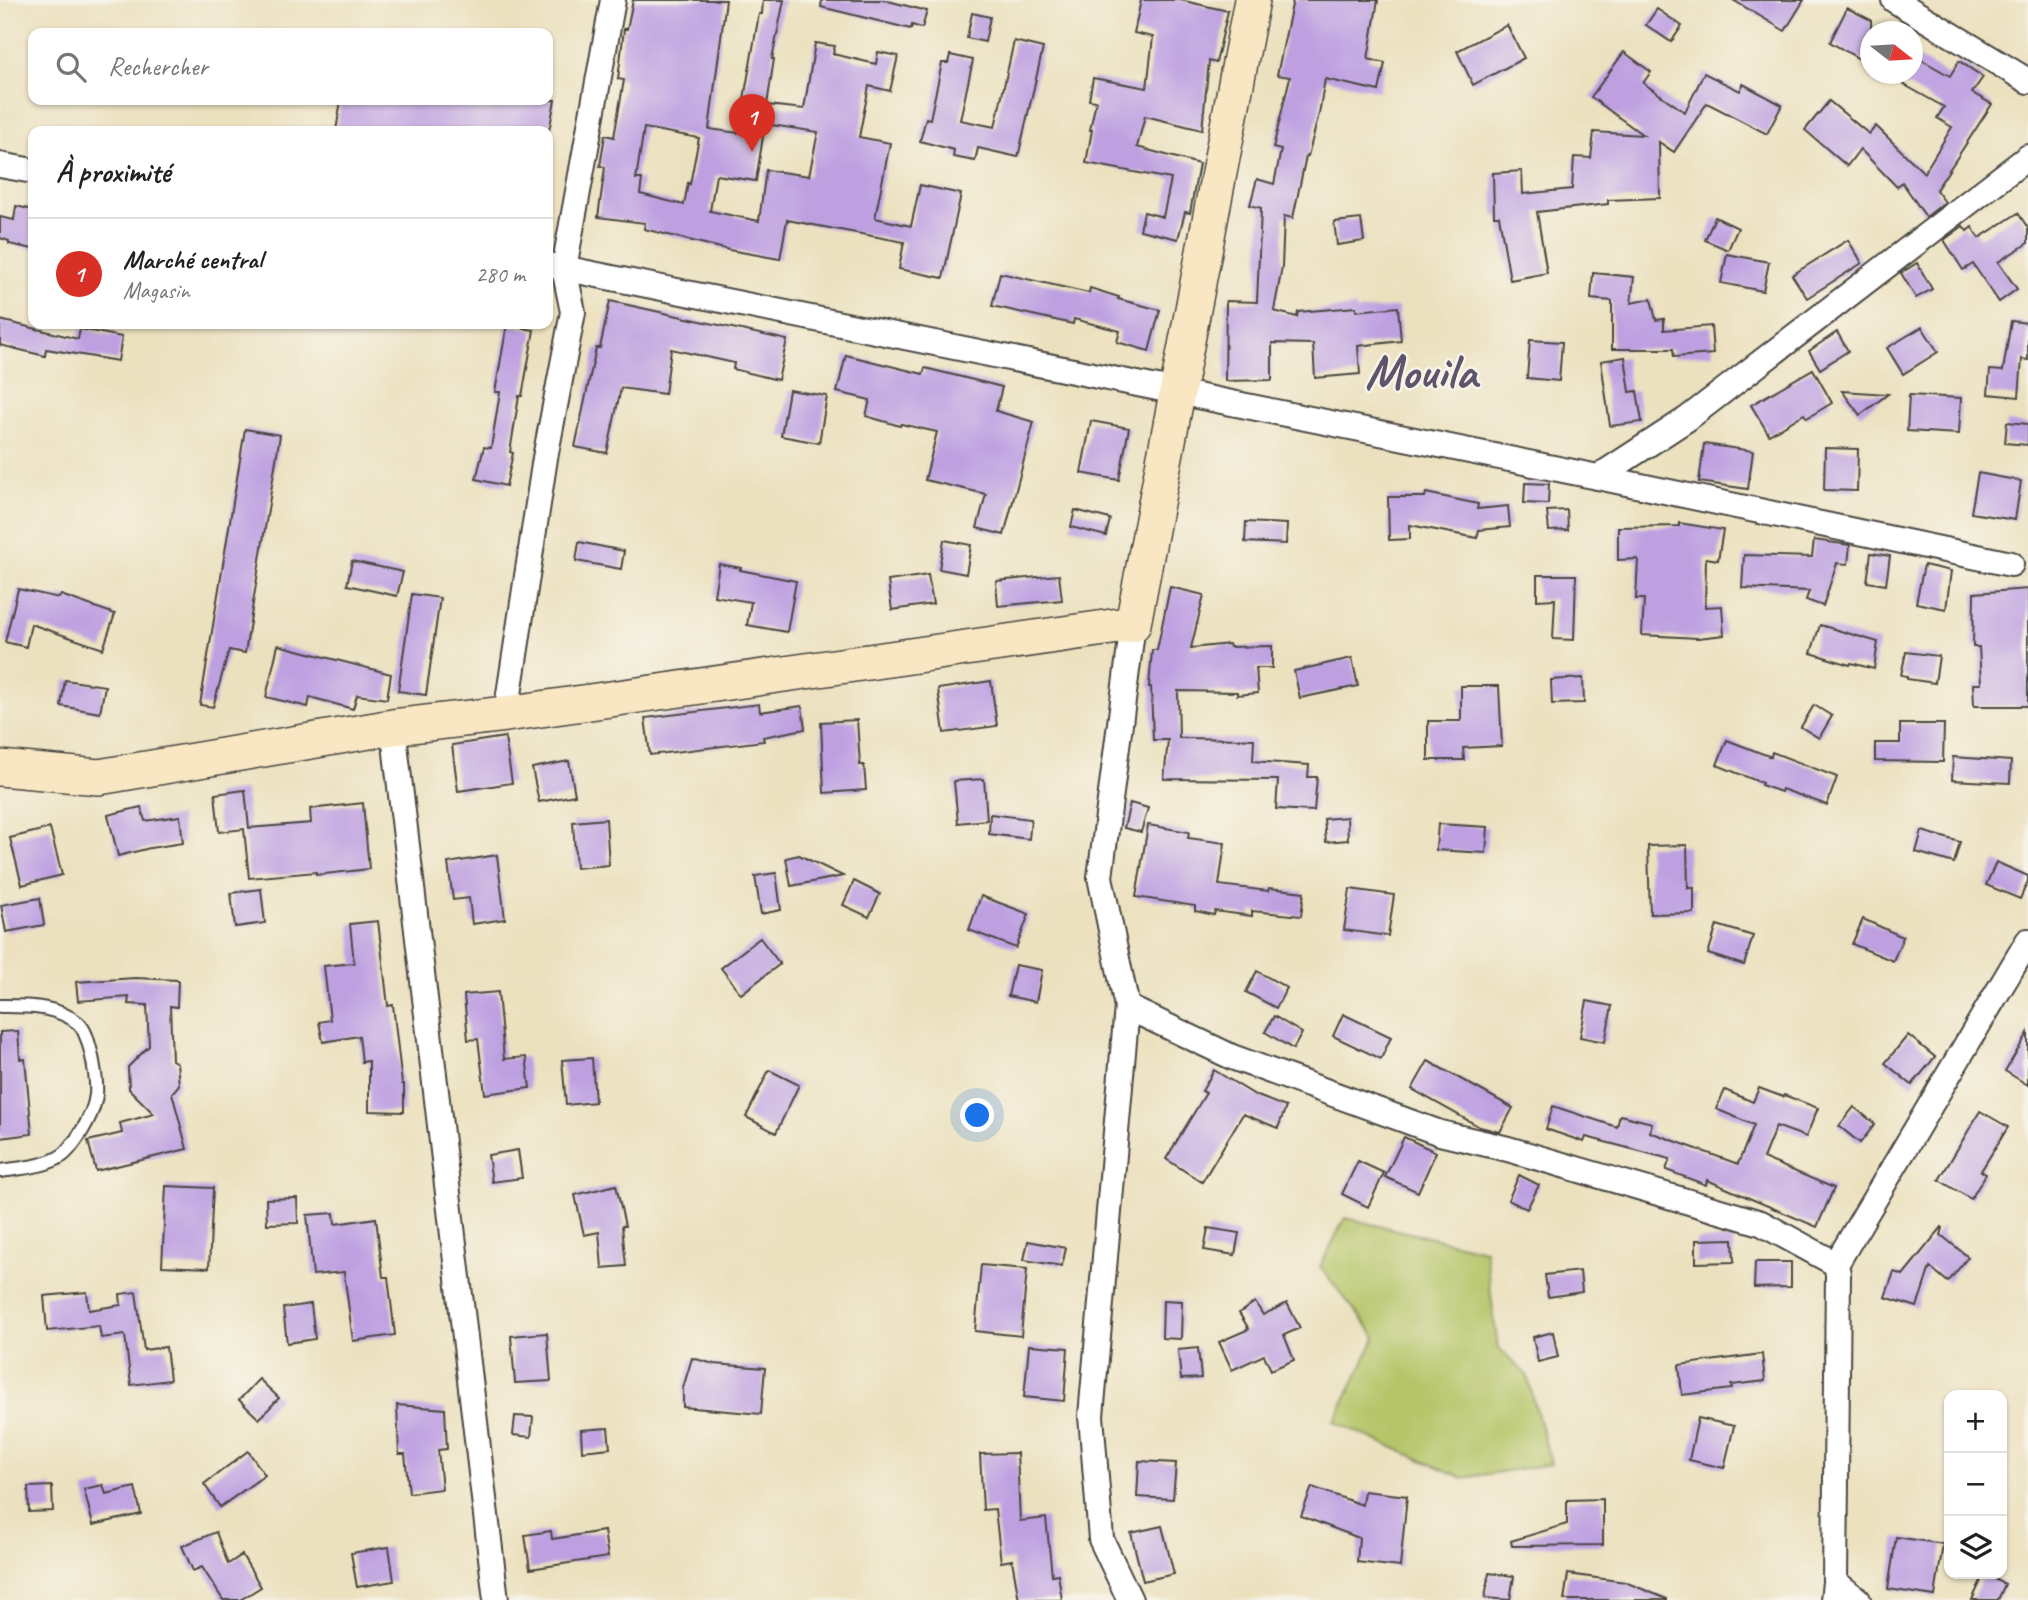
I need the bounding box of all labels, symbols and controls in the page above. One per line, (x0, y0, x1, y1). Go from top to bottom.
north arrow (1860, 21, 1923, 84)
search box (28, 28, 553, 105)
icon: search (52, 48, 90, 86)
text: Rechercher (108, 50, 208, 83)
pin: 1 (729, 94, 775, 152)
text: À proximité (56, 153, 170, 191)
text: Marché central (123, 243, 262, 276)
text: 1 (74, 260, 84, 289)
text: 280 m (476, 260, 525, 289)
text: Magasin (123, 276, 190, 305)
district label: Mouila (1365, 341, 1481, 403)
your location (960, 1098, 994, 1132)
map controls (1944, 1390, 2007, 1579)
button: + (1944, 1390, 2007, 1453)
button: − (1944, 1453, 2007, 1516)
button: layers (1944, 1516, 2007, 1579)

